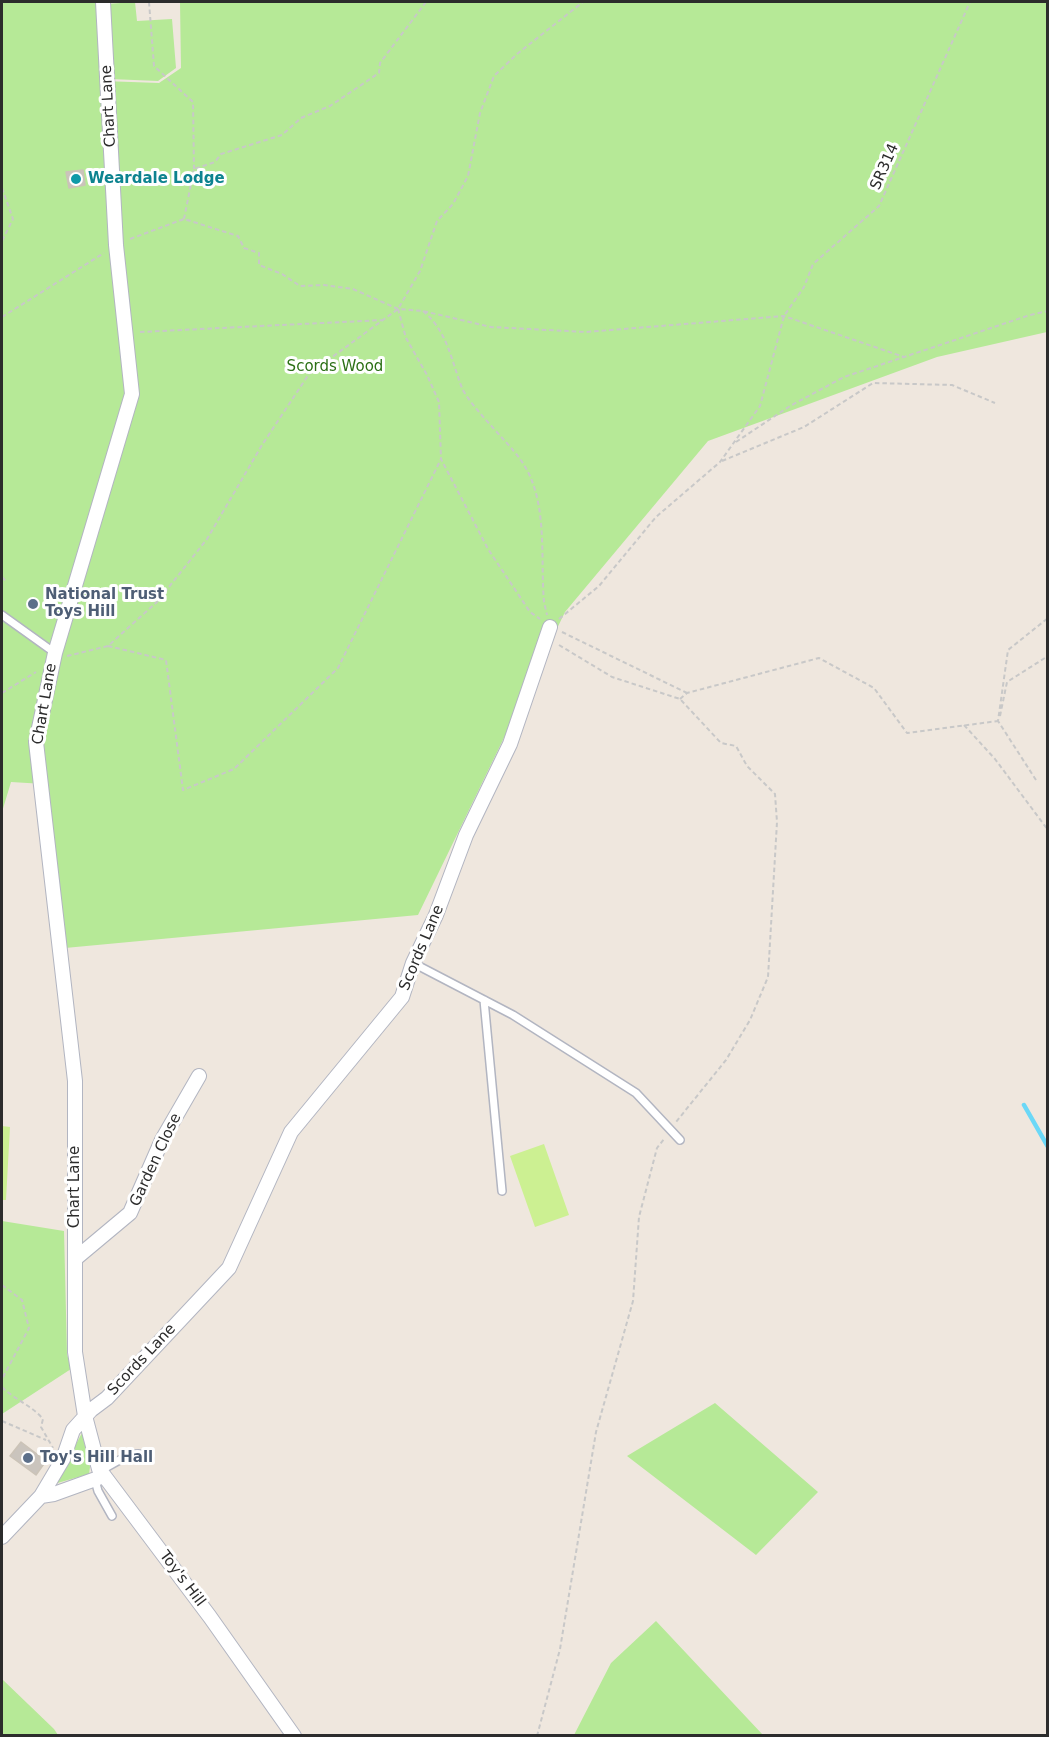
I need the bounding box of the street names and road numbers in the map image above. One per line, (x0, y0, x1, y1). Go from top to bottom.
street label: Chart Lane (98, 64, 120, 148)
street label: SR314 (867, 141, 903, 193)
street label: Chart Lane (29, 662, 61, 746)
street label: Scords Lane (396, 902, 448, 994)
street label: Garden Close (127, 1111, 185, 1209)
street label: Chart Lane (66, 1146, 84, 1228)
street label: Scords Lane (104, 1320, 180, 1400)
street label: Toy's Hill (155, 1548, 209, 1610)

